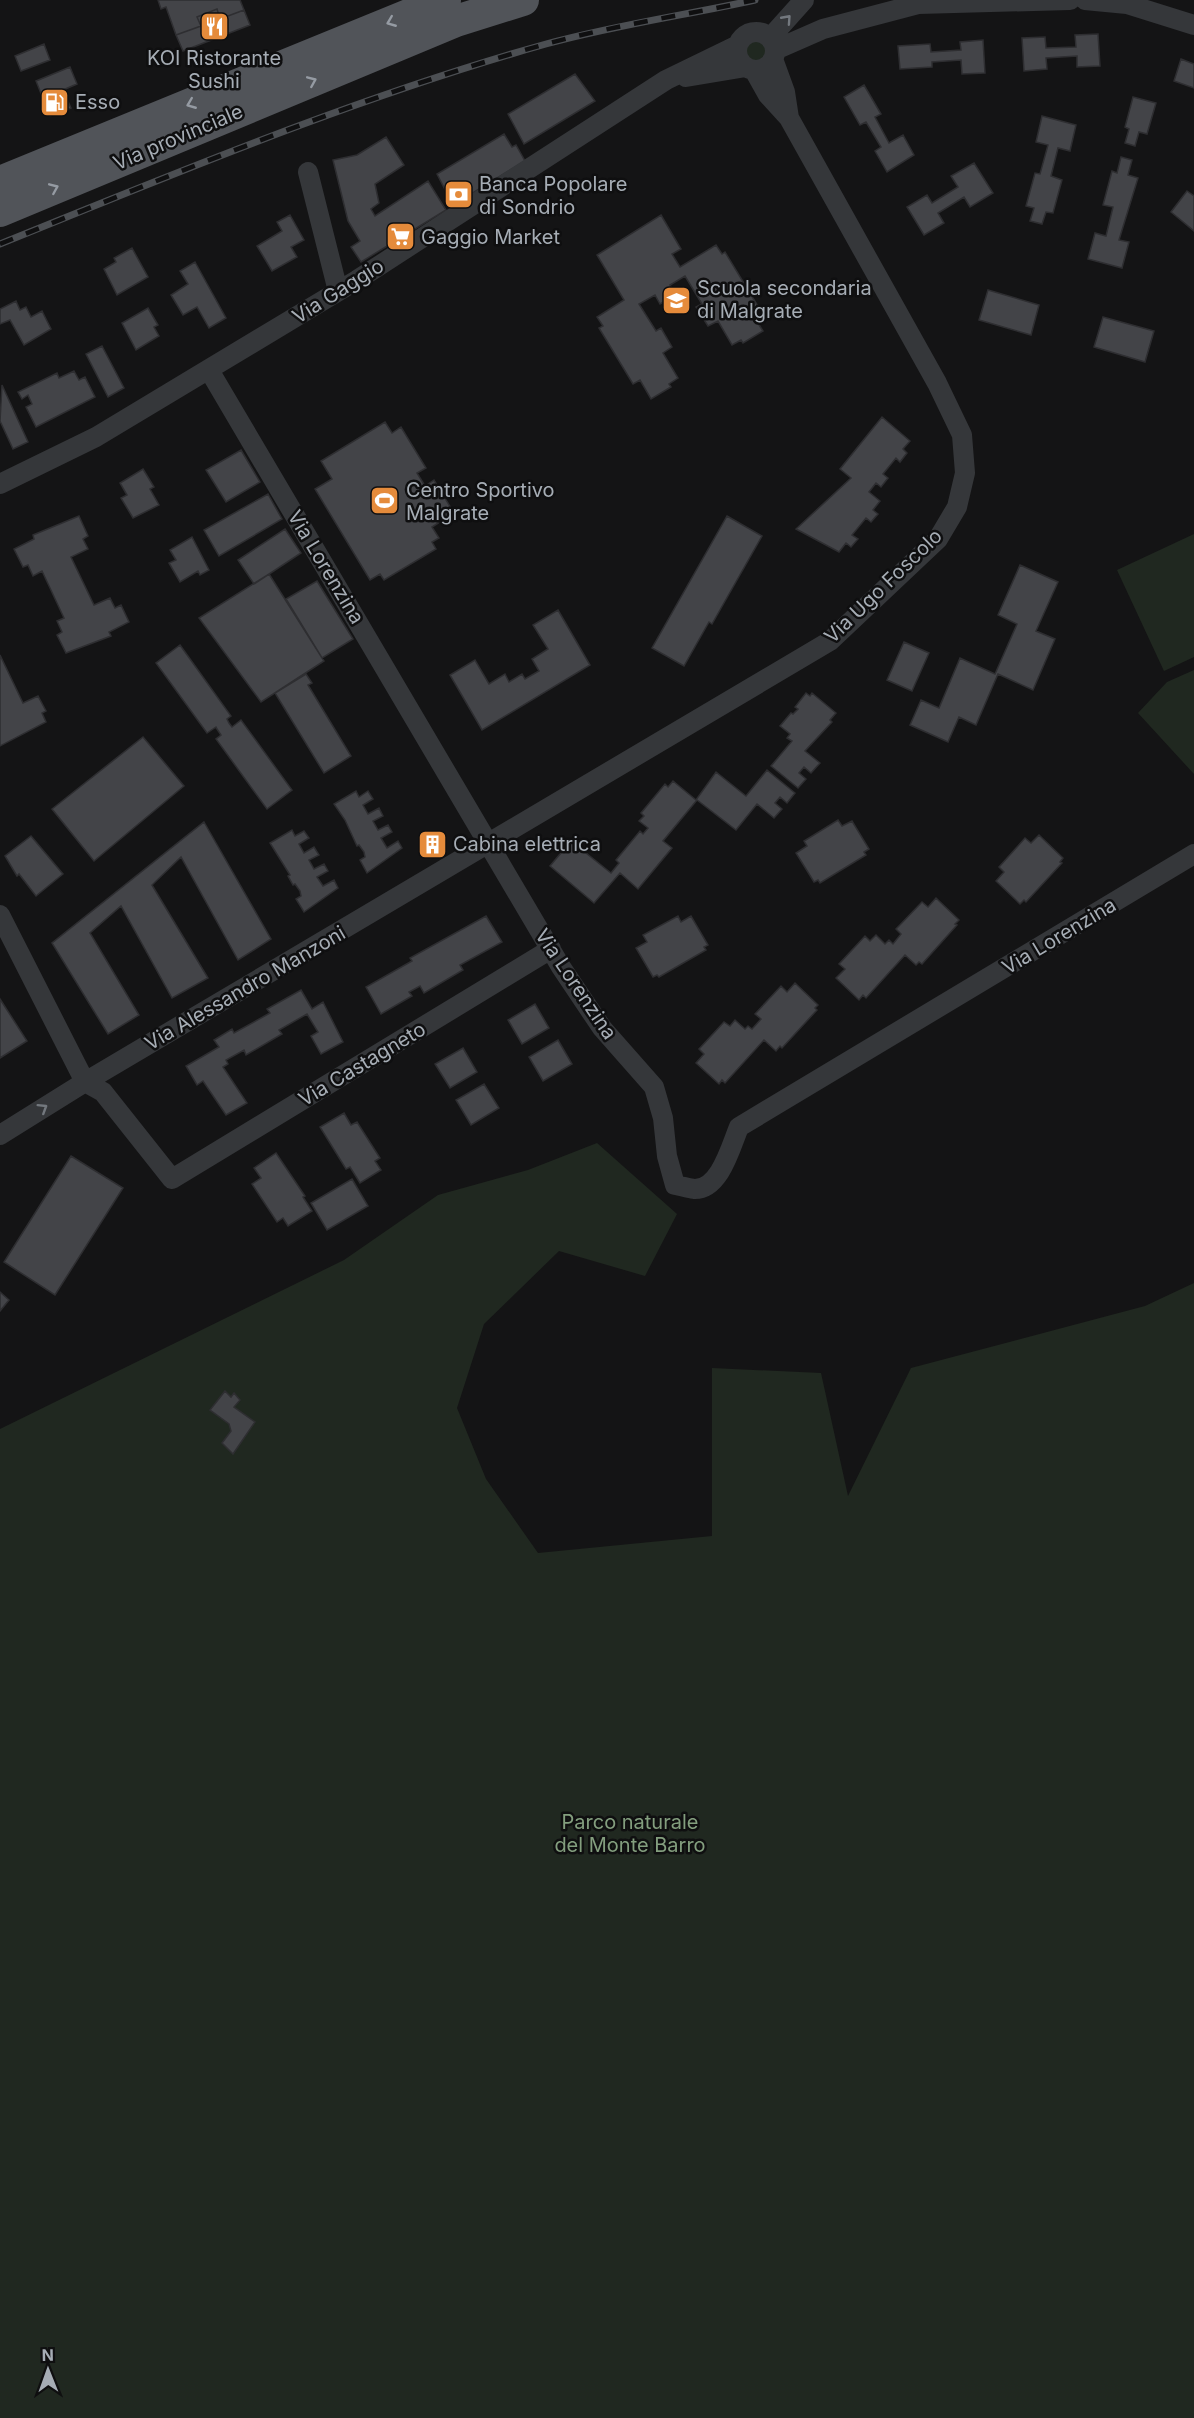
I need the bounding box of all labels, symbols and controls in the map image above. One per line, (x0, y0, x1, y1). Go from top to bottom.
restaurant icon: KOI Ristorante Sushi (198, 11, 230, 43)
one-way arrow (386, 15, 397, 27)
one-way arrow (780, 15, 791, 26)
place label: KOI Ristorante Sushi (147, 46, 281, 93)
one-way arrow (305, 76, 316, 88)
fuel station icon: Esso (38, 86, 70, 118)
place label: Esso (75, 90, 120, 114)
one-way arrow (186, 97, 197, 109)
street label: Via provinciale (110, 99, 246, 175)
place label: Banca Popolare di Sondrio (479, 172, 627, 219)
bank icon: Banca Popolare di Sondrio (442, 179, 474, 211)
one-way arrow (48, 183, 59, 195)
supermarket icon: Gaggio Market (384, 221, 416, 253)
place label: Gaggio Market (421, 225, 560, 249)
street label: Via Gaggio (288, 254, 388, 328)
place label: Scuola secondaria di Malgrate (697, 276, 872, 323)
school or university icon: Scuola secondaria di Malgrate (660, 284, 692, 316)
place label: Centro Sportivo Malgrate (406, 478, 555, 525)
sports icon: Centro Sportivo Malgrate (369, 485, 401, 517)
street label: Via Lorenzina (283, 506, 369, 628)
street label: Via Ugo Foscolo (819, 524, 947, 648)
building icon: Cabina elettrica (416, 828, 448, 860)
place label: Cabina elettrica (453, 832, 601, 856)
street label: Via Lorenzina (998, 893, 1120, 979)
street label: Via Alessandro Manzoni (140, 921, 350, 1055)
street label: Via Lorenzina (530, 924, 622, 1044)
street label: Via Castagneto (294, 1017, 430, 1111)
one-way arrow (36, 1105, 47, 1116)
park label: Parco naturale del Monte Barro (554, 1810, 706, 1857)
north arrow (18, 2340, 78, 2400)
text: N (41, 2345, 54, 2365)

